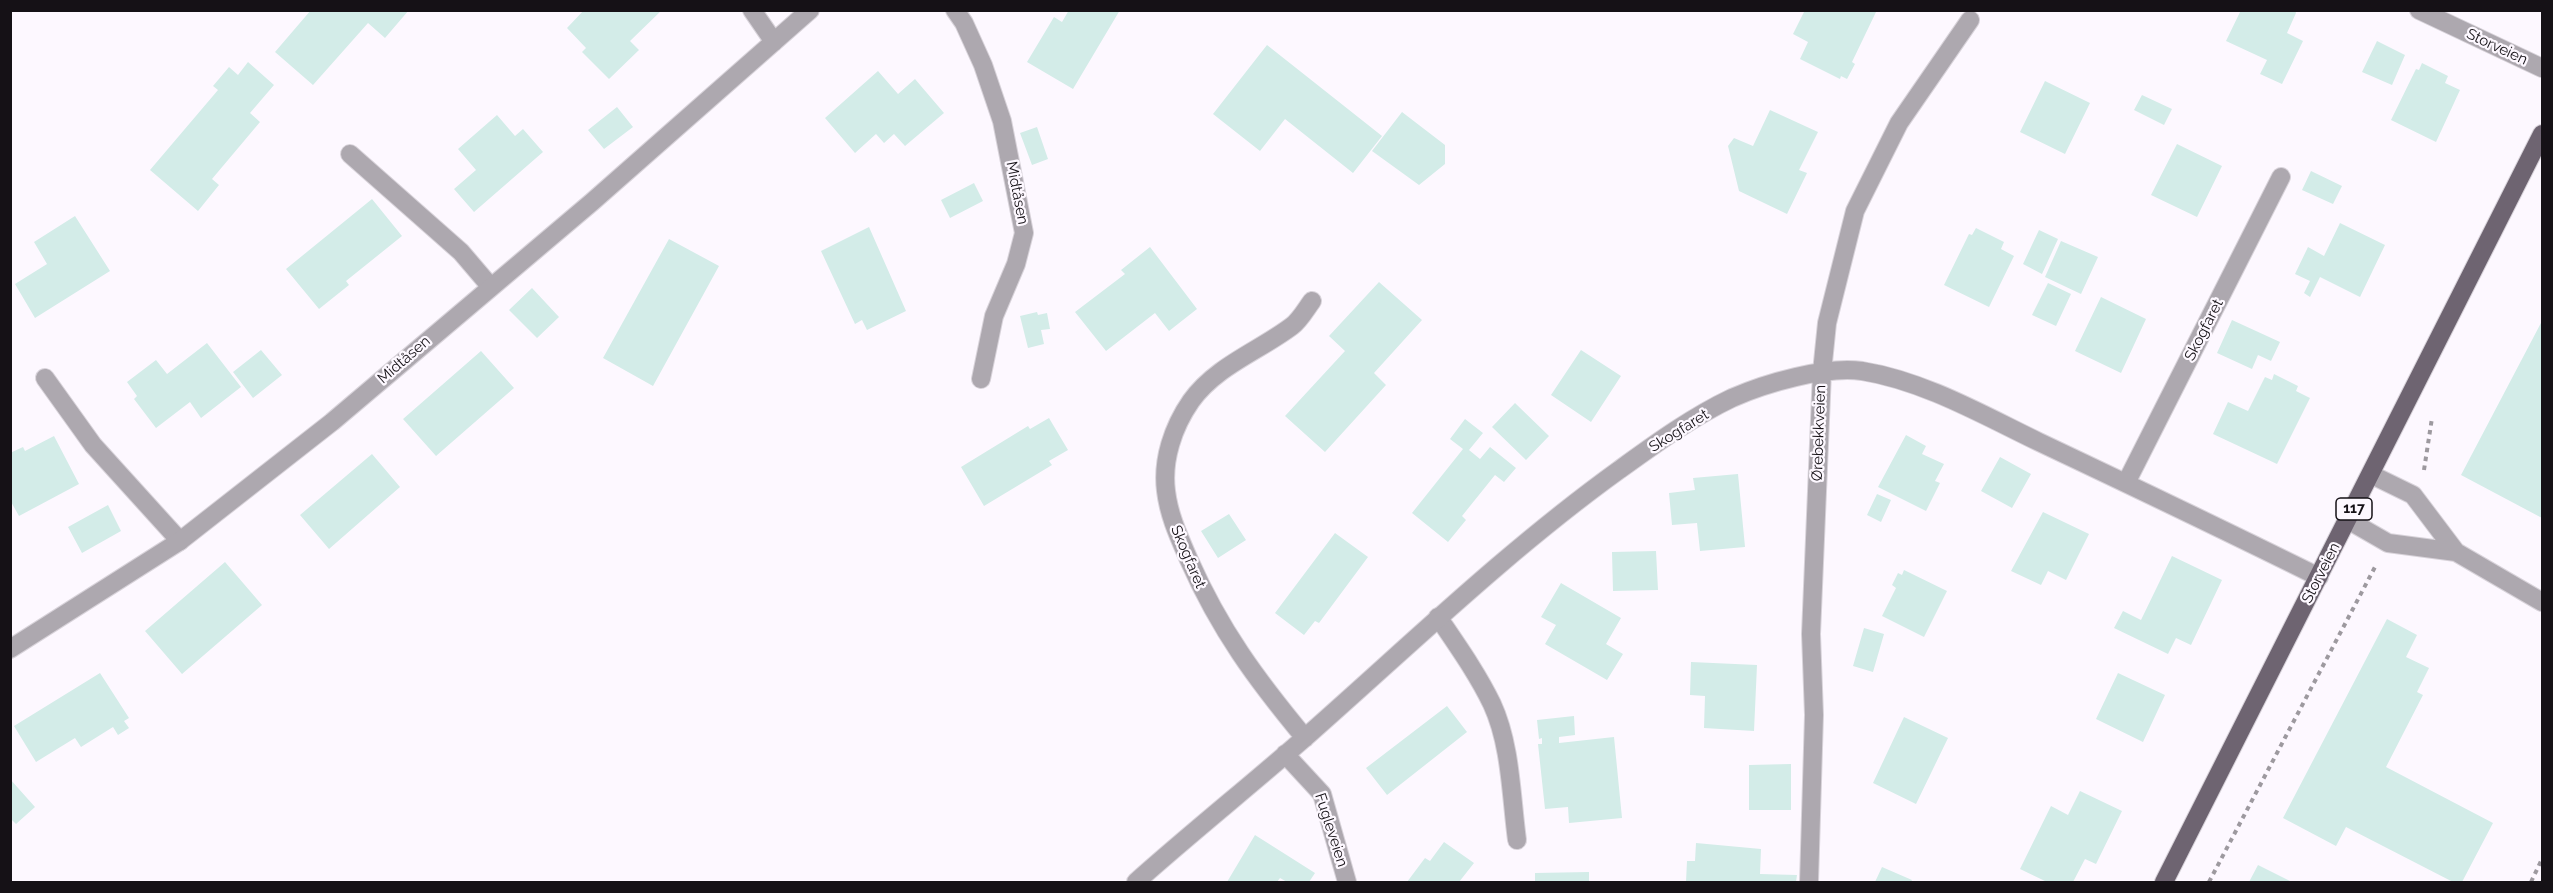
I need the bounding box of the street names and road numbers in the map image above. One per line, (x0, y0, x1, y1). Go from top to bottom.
street label: Storveien (2464, 25, 2530, 69)
street label: Midtåsen (1002, 160, 1032, 226)
street label: Skogfaret (2181, 296, 2227, 364)
street label: Midtåsen (374, 332, 434, 388)
street label: Ørebekkveien (1808, 385, 1830, 481)
street label: Skogfaret (1646, 406, 1712, 456)
road number: 117 (2336, 498, 2372, 520)
street label: Skogfaret (1167, 523, 1209, 591)
street label: Storveien (2298, 540, 2344, 606)
street label: Fugleveien (1311, 791, 1351, 869)

